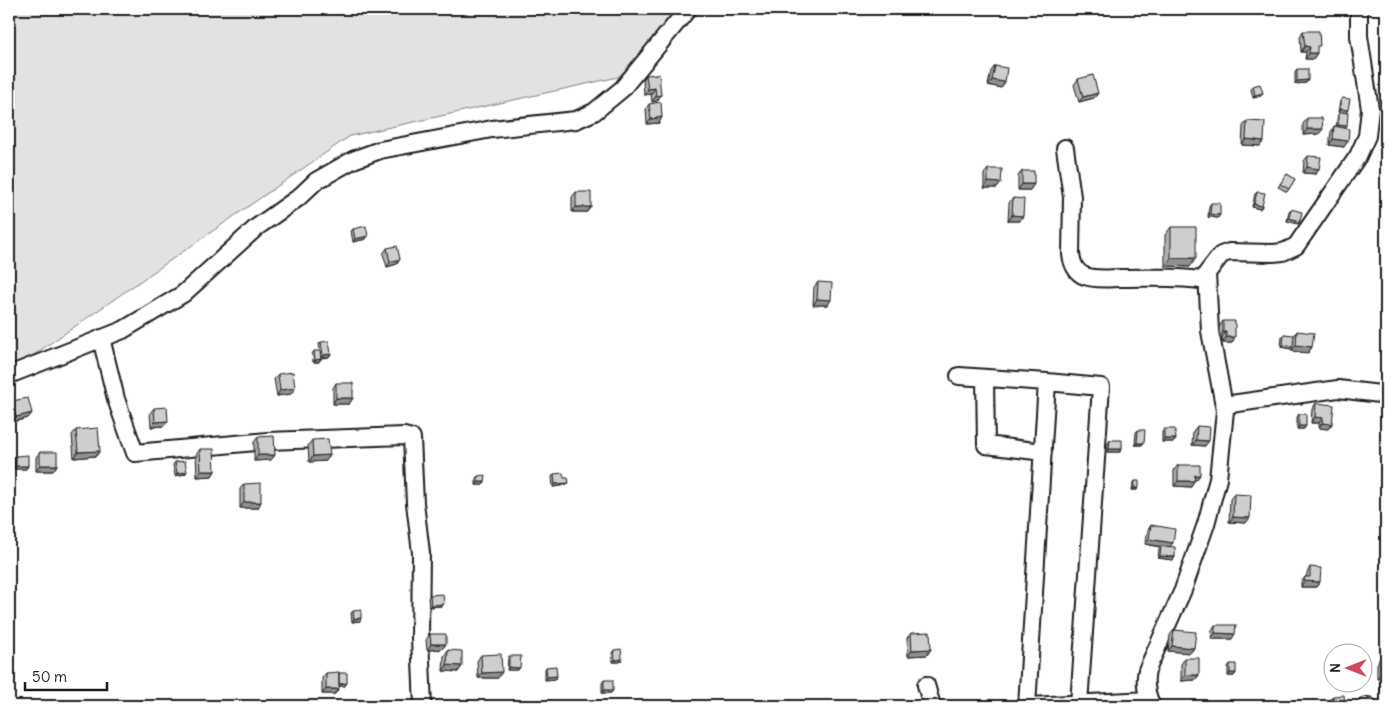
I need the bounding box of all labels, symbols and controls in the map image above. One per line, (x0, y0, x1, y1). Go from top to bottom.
north arrow (1322, 642, 1372, 692)
scale bar (25, 660, 108, 692)
text: N (1326, 663, 1344, 673)
text: 50 m (32, 667, 67, 686)

